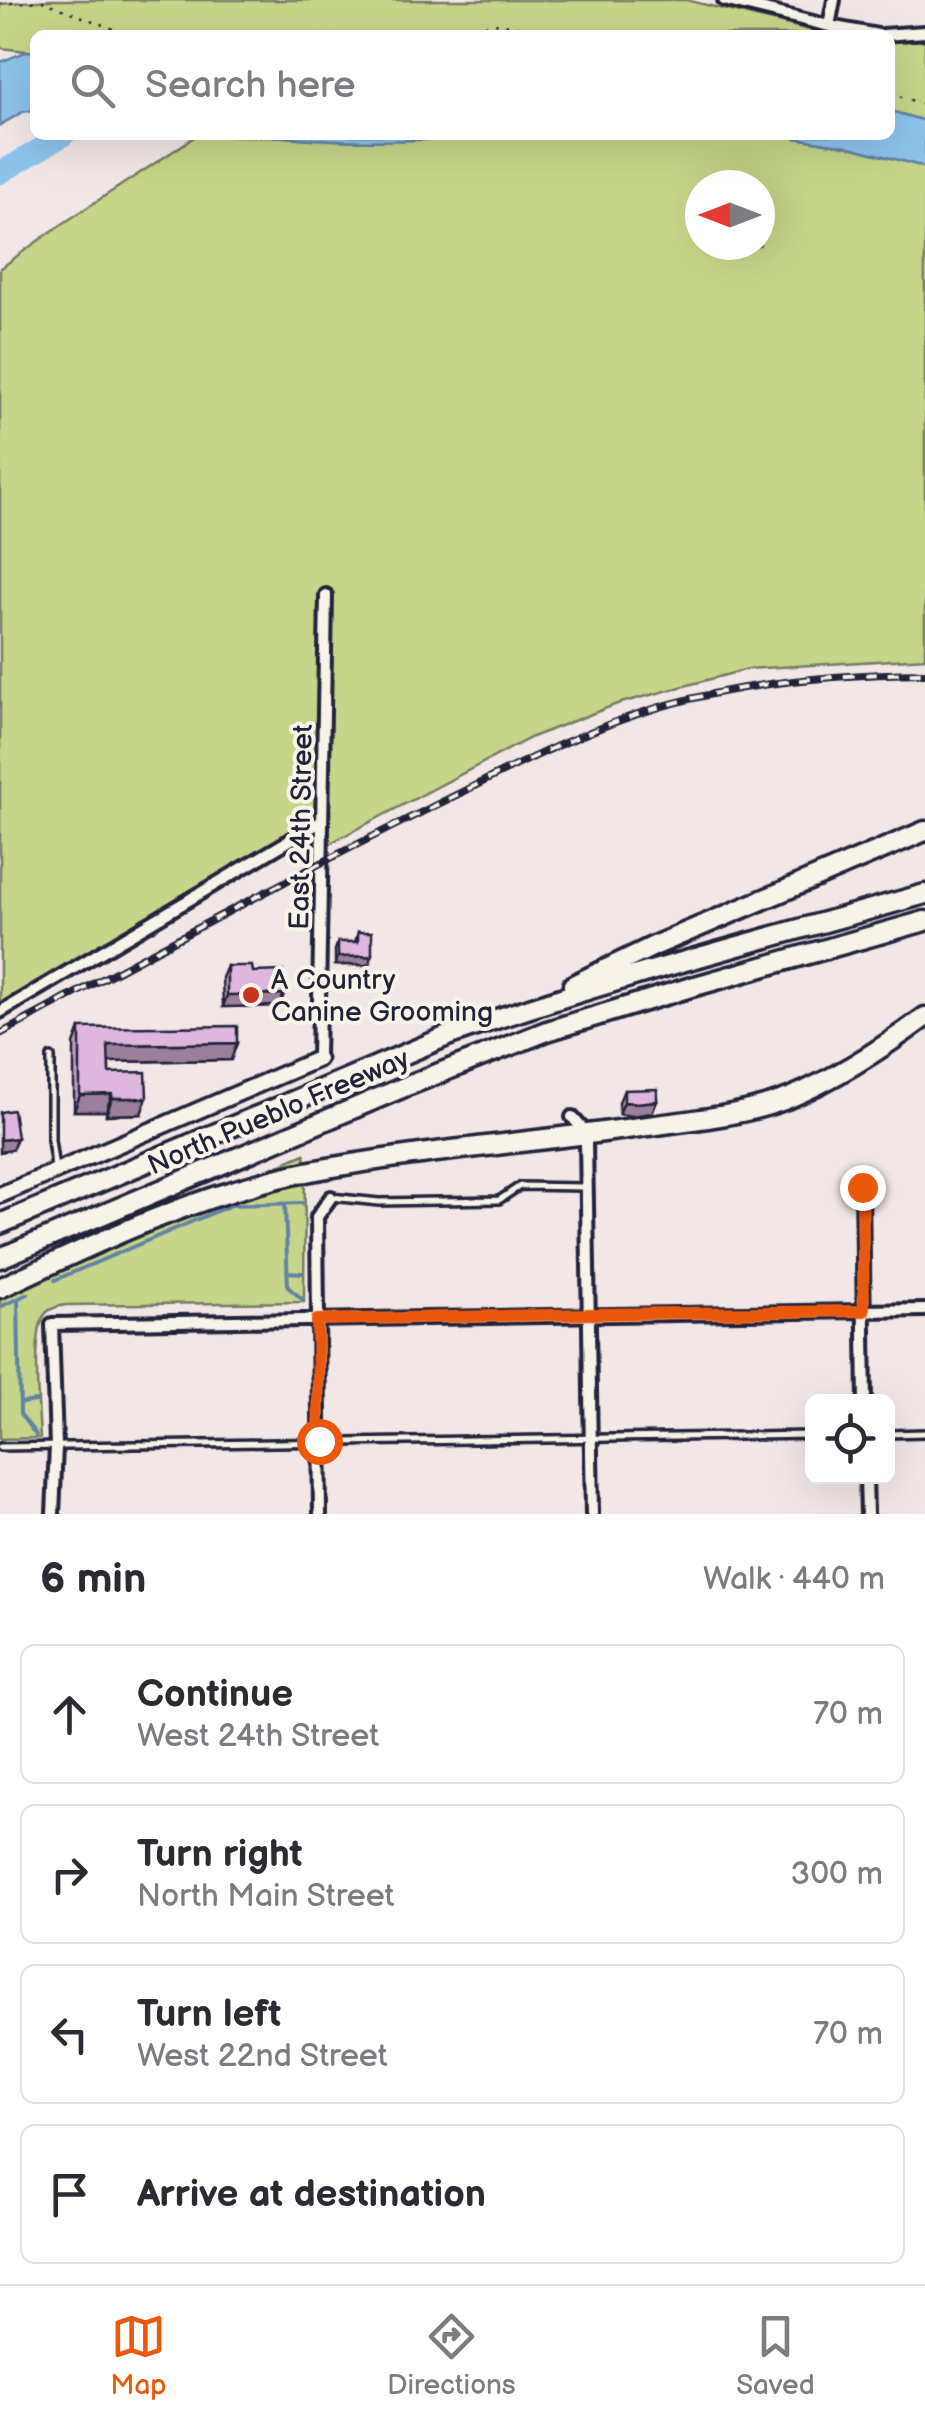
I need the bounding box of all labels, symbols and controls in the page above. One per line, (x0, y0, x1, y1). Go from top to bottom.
search box (30, 30, 895, 140)
icon: search (65, 58, 120, 113)
text: Search here (145, 63, 356, 108)
north arrow (685, 170, 775, 260)
street label: East 24th Street (283, 724, 320, 930)
place label: A Country Canine Grooming (271, 964, 493, 1029)
marker: A Country Canine Grooming (240, 984, 262, 1006)
street label: North Pueblo Freeway (143, 1042, 415, 1182)
route end (840, 1165, 886, 1211)
map controls (805, 1394, 895, 1484)
button: locate (805, 1394, 895, 1484)
route start (297, 1419, 343, 1465)
text: 6 min (40, 1554, 146, 1605)
text: Walk · 440 m (703, 1560, 885, 1599)
text: Continue (137, 1672, 293, 1717)
icon: ahead (42, 1687, 97, 1742)
text: 70 m (813, 1695, 883, 1734)
text: West 24th Street (137, 1717, 379, 1756)
text: Turn right (137, 1832, 302, 1877)
icon: right (42, 1847, 97, 1902)
text: 300 m (791, 1855, 883, 1894)
text: North Main Street (137, 1877, 394, 1916)
text: Turn left (137, 1992, 281, 2037)
icon: left (42, 2007, 97, 2062)
text: 70 m (813, 2015, 883, 2054)
text: West 22nd Street (137, 2037, 388, 2076)
icon: arrive (42, 2167, 97, 2222)
text: Arrive at destination (137, 2172, 486, 2217)
tab: Map (110, 2309, 167, 2402)
tab: Directions (387, 2309, 516, 2402)
tab: Saved (736, 2309, 815, 2402)

